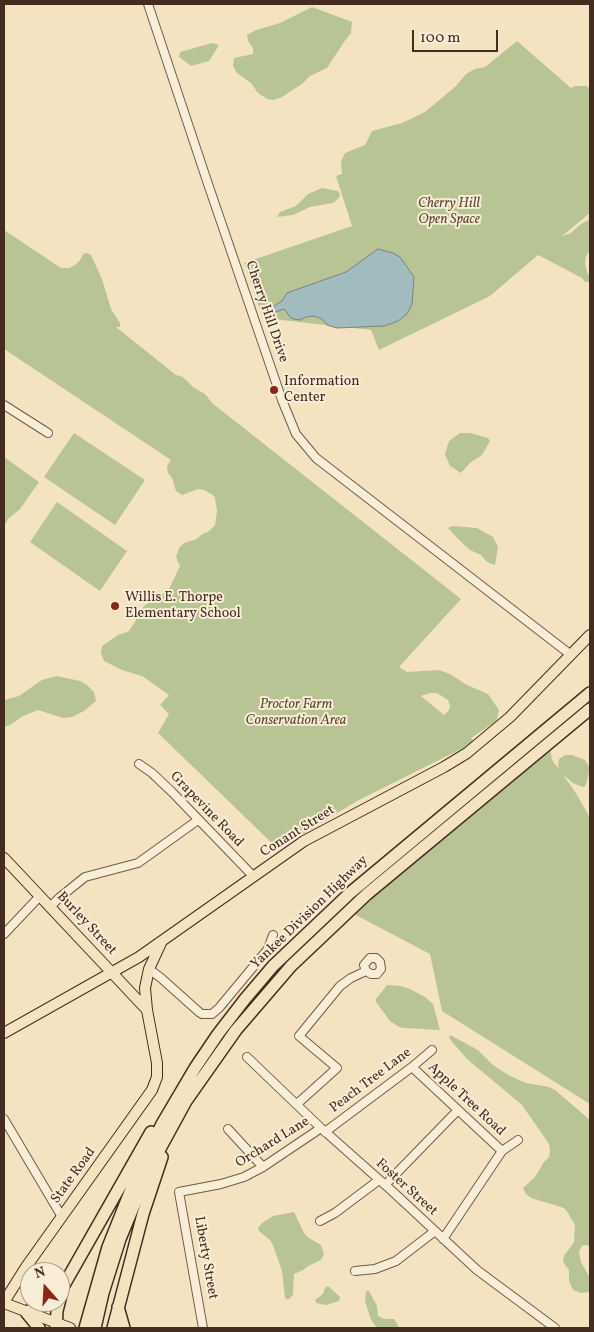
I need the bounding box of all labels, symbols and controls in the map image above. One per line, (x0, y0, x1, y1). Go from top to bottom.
scale bar (414, 20, 500, 52)
text: 100 m (420, 28, 460, 49)
park label: Cherry Hill Open Space (418, 196, 480, 228)
street label: Cherry Hill Drive (241, 259, 291, 365)
place label: Information Center (284, 374, 360, 407)
marker: Information Center (268, 384, 280, 396)
place label: Willis E. Thorpe Elementary School (125, 590, 241, 622)
marker: Willis E. Thorpe Elementary School (109, 600, 121, 612)
park label: Proctor Farm Conservation Area (246, 697, 346, 730)
street label: Grapevine Road (166, 769, 246, 851)
street label: Conant Street (258, 802, 338, 862)
street label: Yankee Division Highway (248, 853, 372, 973)
street label: Burley Street (52, 889, 120, 959)
street label: Peach Tree Lane (327, 1045, 415, 1117)
street label: Apple Tree Road (424, 1060, 508, 1140)
street label: Orchard Lane (233, 1114, 313, 1172)
street label: State Road (48, 1145, 100, 1207)
street label: Foster Street (372, 1156, 440, 1220)
street label: Liberty Street (189, 1215, 221, 1301)
north arrow (20, 1262, 70, 1312)
text: N (32, 1263, 48, 1284)

